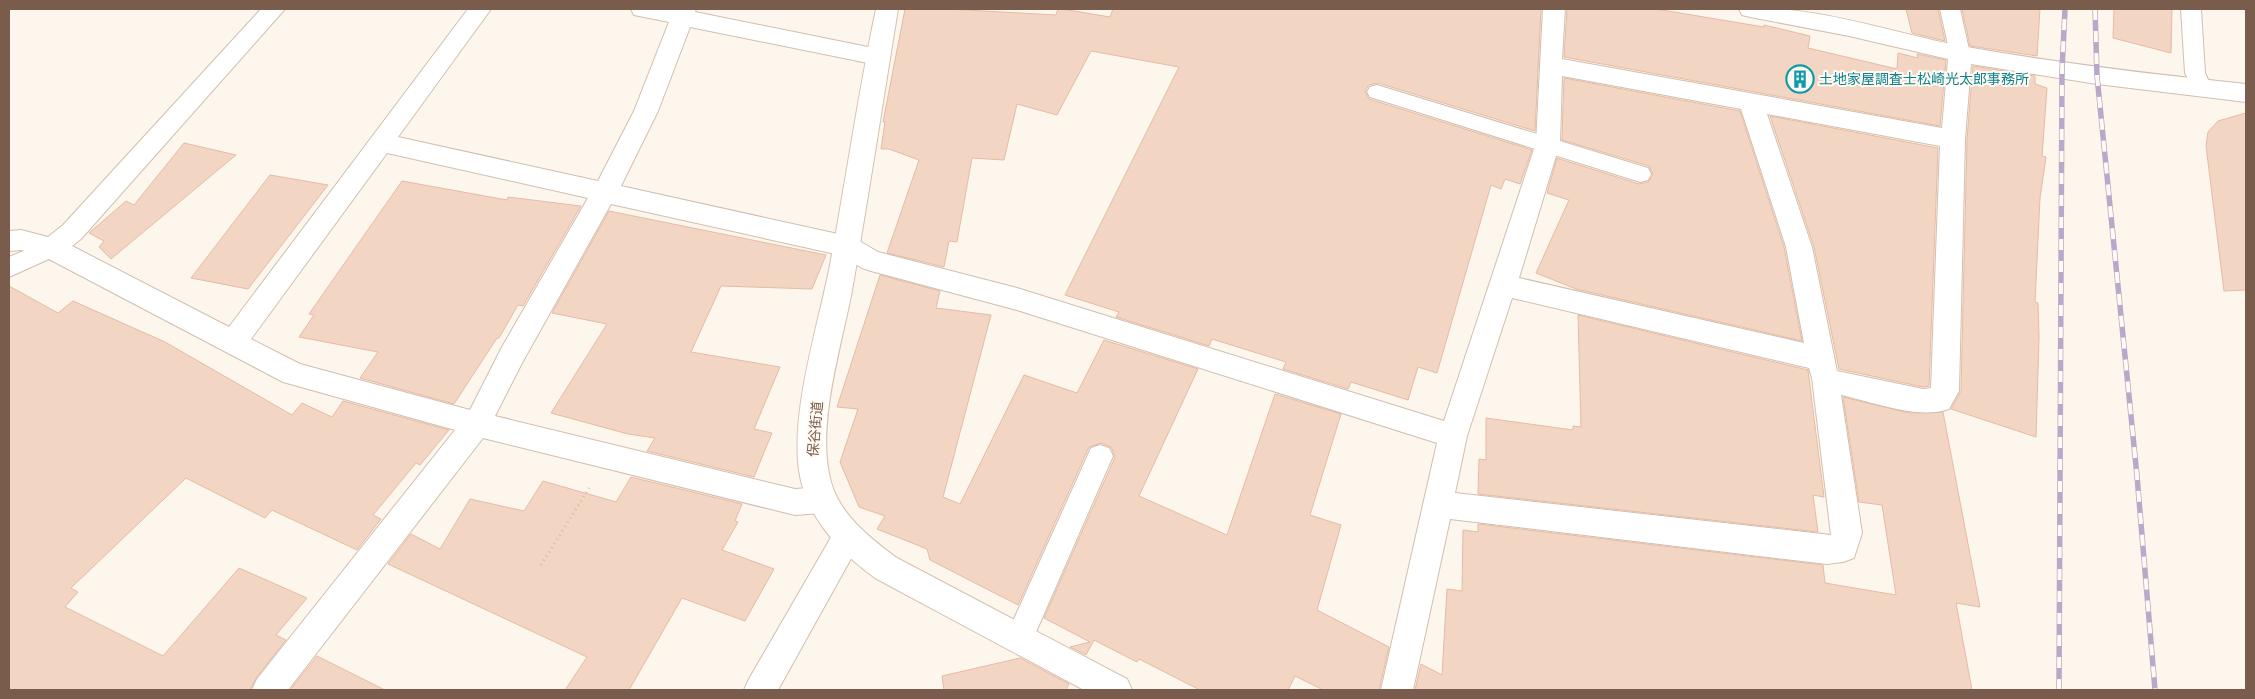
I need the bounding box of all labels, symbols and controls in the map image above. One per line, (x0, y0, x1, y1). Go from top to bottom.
building icon: 土地家屋調査士松崎光太郎事務所 (1785, 64, 1815, 94)
place label: 土地家屋調査士松崎光太郎事務所 (1819, 70, 2029, 88)
street label: 保谷街道 (804, 400, 826, 458)

